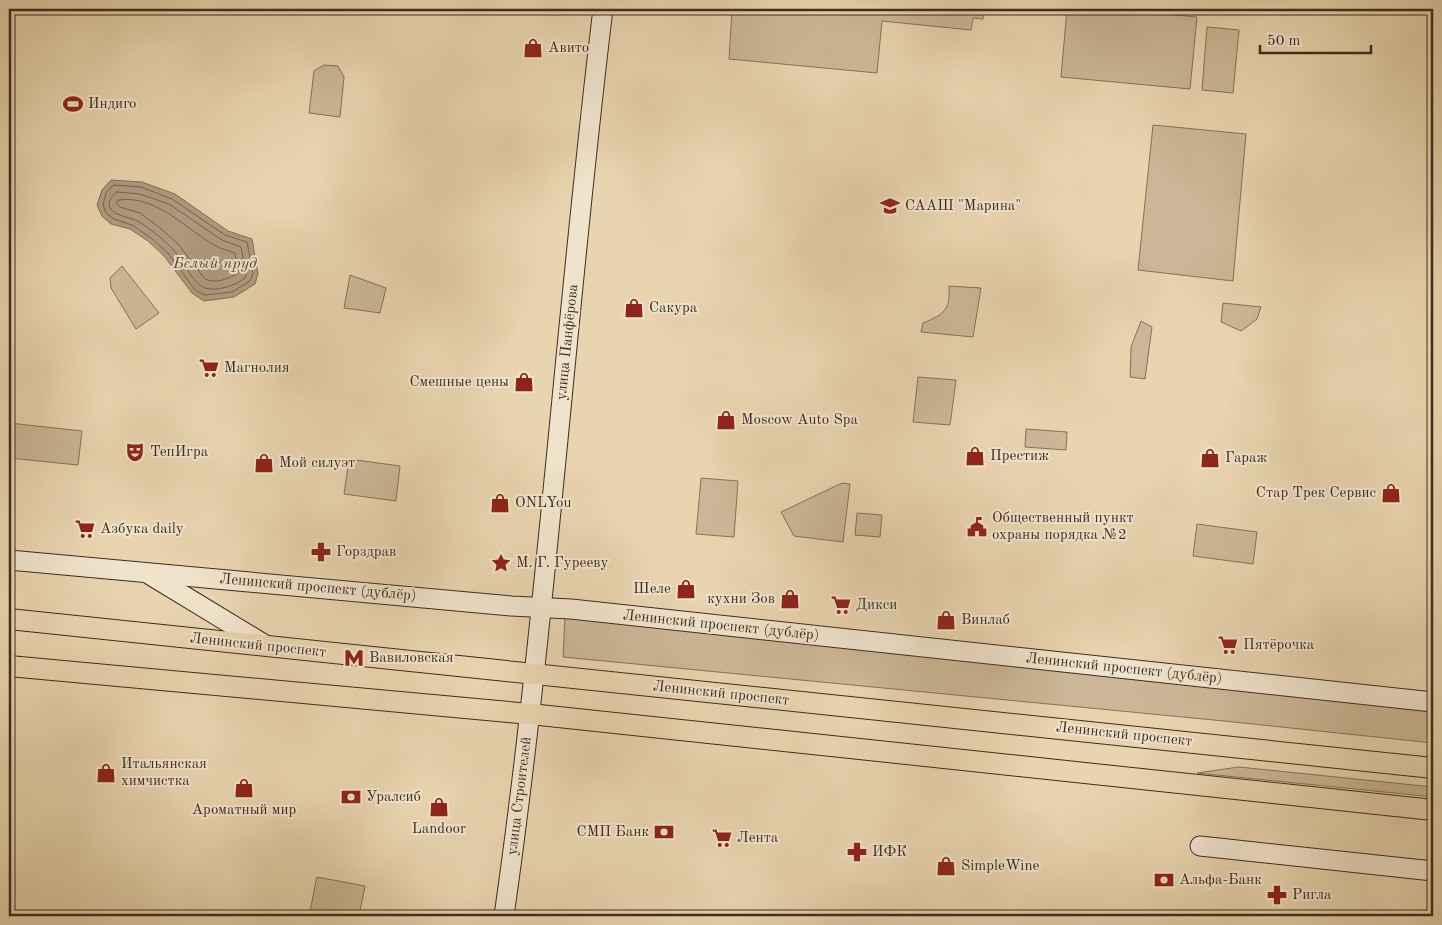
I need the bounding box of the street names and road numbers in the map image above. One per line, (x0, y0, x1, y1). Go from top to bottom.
street label: улица Панфёрова (554, 283, 582, 401)
street label: Ленинский проспект (дублёр) (219, 572, 417, 604)
street label: Ленинский проспект (дублёр) (622, 608, 820, 644)
street label: Ленинский проспект (189, 631, 327, 661)
street label: Ленинский проспект (дублёр) (1025, 651, 1223, 687)
street label: Ленинский проспект (652, 679, 790, 709)
street label: Ленинский проспект (1055, 720, 1193, 750)
street label: улица Строителей (505, 736, 535, 856)

